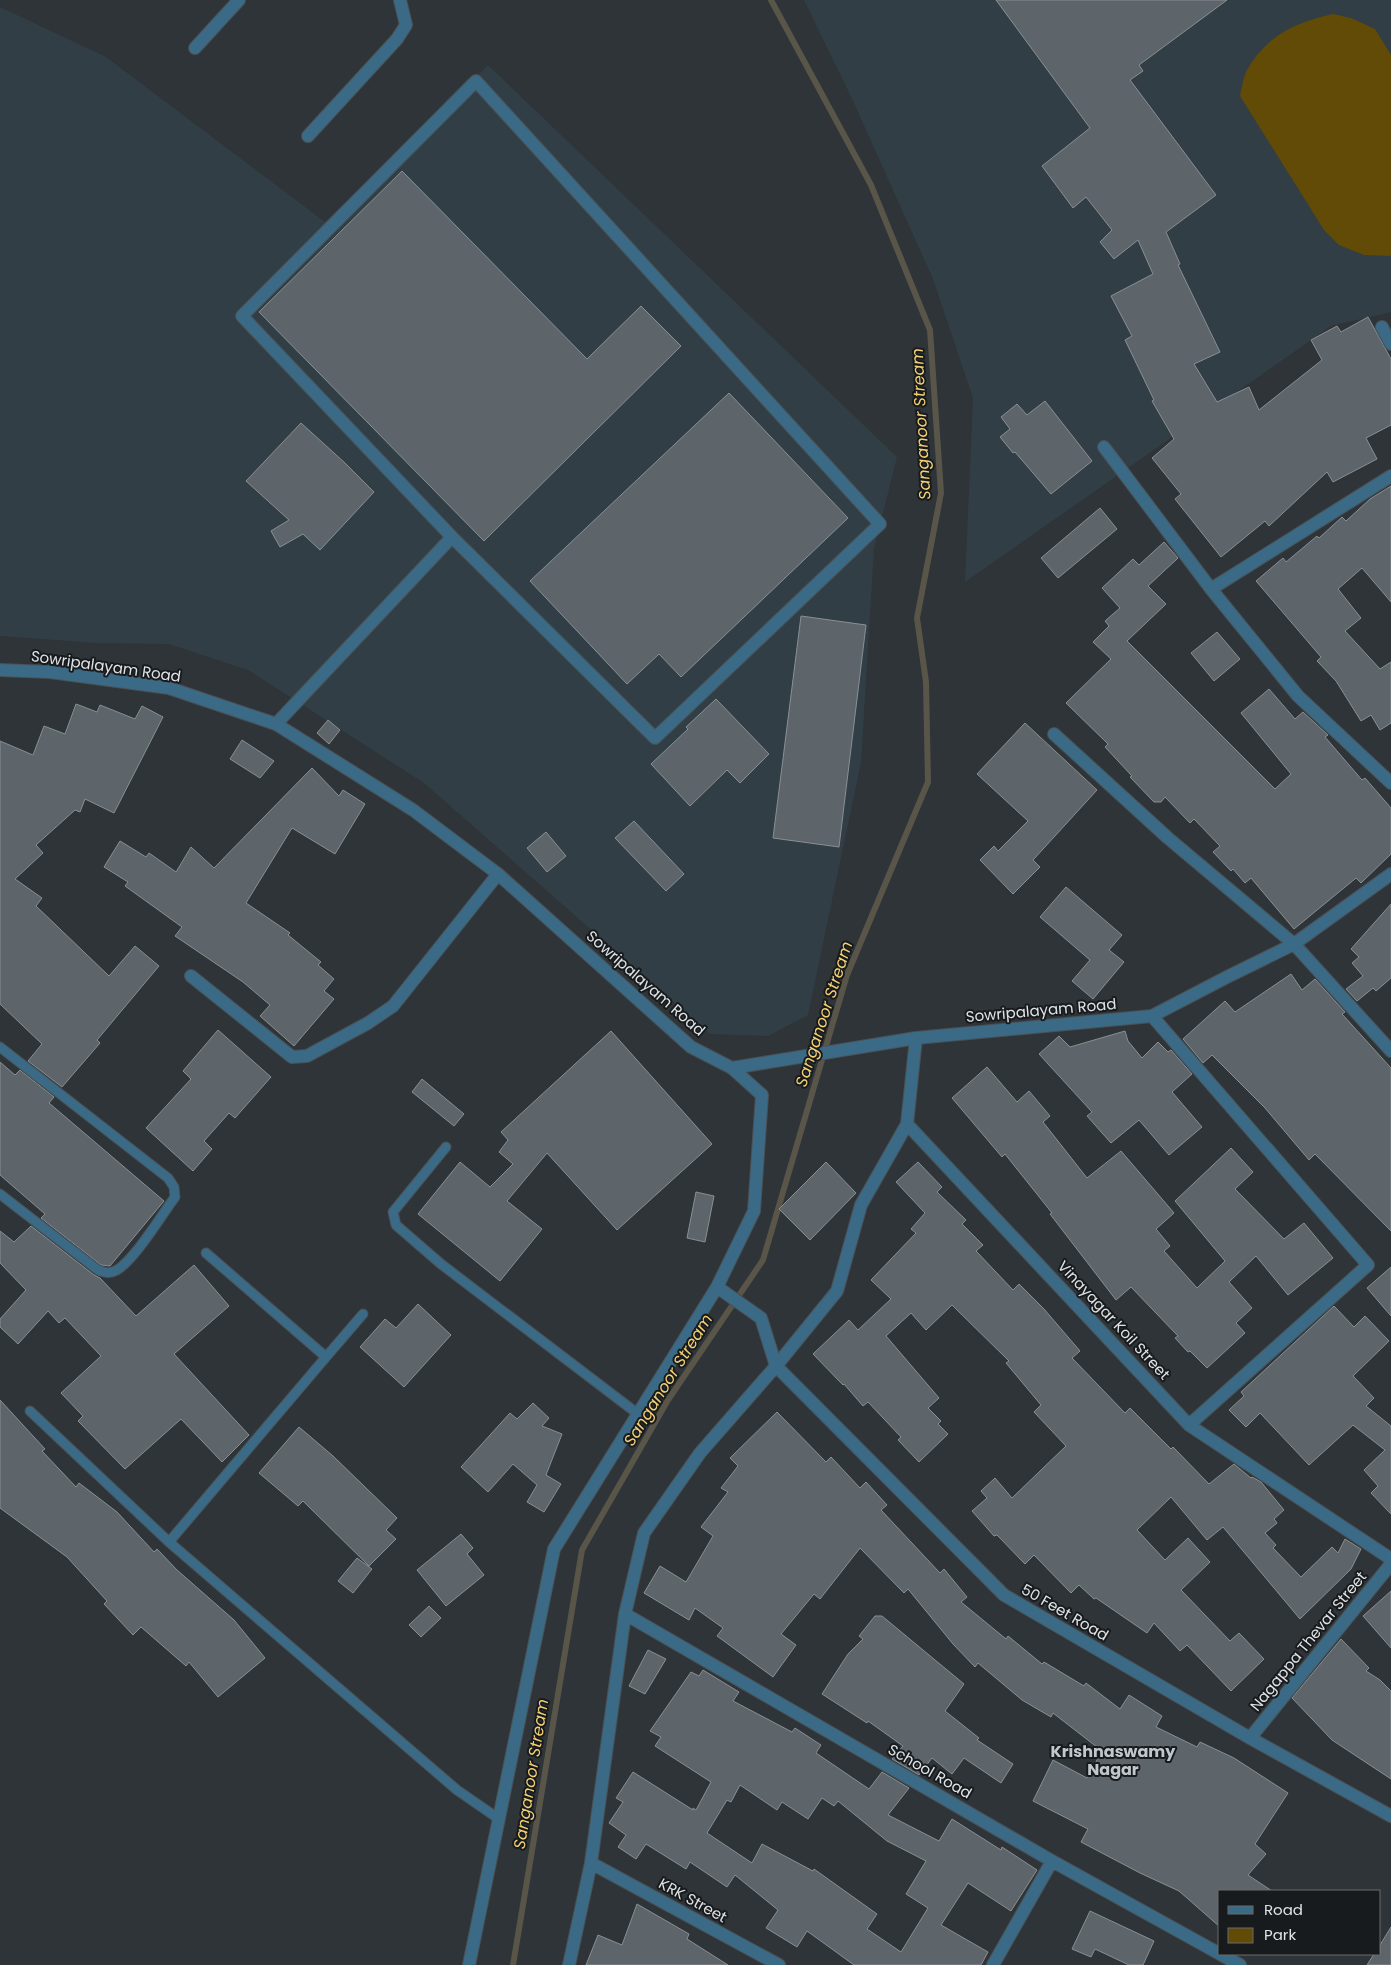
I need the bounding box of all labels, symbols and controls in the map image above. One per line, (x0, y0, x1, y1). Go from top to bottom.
water label: Sanganoor Stream (906, 348, 936, 500)
street label: Sowripalayam Road (30, 645, 182, 687)
street label: Sowripalayam Road (582, 925, 710, 1041)
water label: Sanganoor Stream (790, 938, 858, 1090)
street label: Sowripalayam Road (965, 993, 1117, 1027)
street label: Vinayagar Koil Street (1053, 1256, 1175, 1384)
water label: Sanganoor Stream (618, 1310, 718, 1450)
street label: Nagappa Thevar Street (1245, 1567, 1371, 1715)
street label: 50 Feet Road (1018, 1579, 1112, 1645)
water label: Sanganoor Stream (508, 1697, 554, 1851)
street label: School Road (884, 1739, 976, 1803)
district label: Krishnaswamy Nagar (1051, 1740, 1176, 1781)
street label: KRK Street (655, 1873, 731, 1927)
legend (1218, 1890, 1381, 1955)
text: Road (1264, 1899, 1303, 1920)
text: Park (1264, 1924, 1296, 1945)

